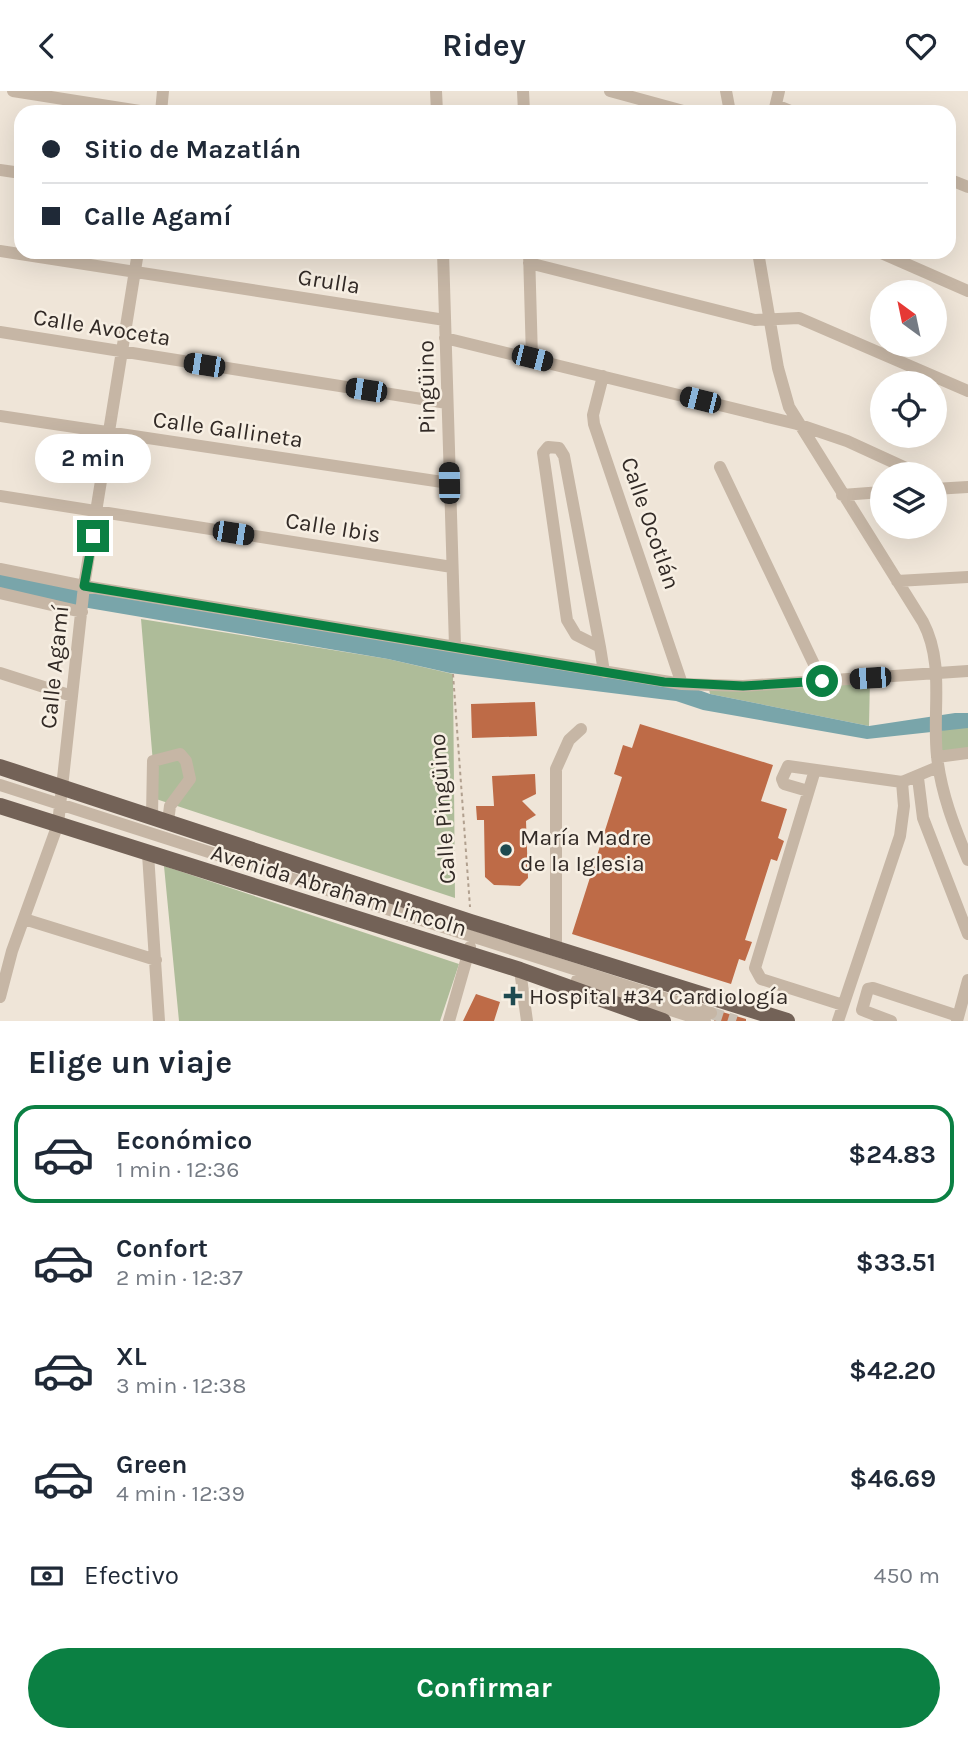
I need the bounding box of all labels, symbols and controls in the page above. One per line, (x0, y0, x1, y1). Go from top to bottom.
icon: back (28, 27, 66, 65)
text: Ridey (442, 27, 526, 64)
icon: heart (902, 27, 940, 65)
text: Sitio de Mazatlán (84, 134, 301, 165)
text: Calle Agamí (84, 201, 232, 232)
street label: Grulla (296, 263, 362, 300)
north arrow (870, 280, 947, 357)
map controls (870, 280, 947, 539)
street label: Calle Avoceta (31, 303, 173, 352)
street label: Pingüino (412, 340, 441, 434)
car (510, 343, 555, 373)
car (182, 351, 227, 379)
button: locate (870, 371, 947, 448)
car (344, 376, 389, 404)
car (678, 385, 723, 415)
street label: Calle Gallineta (151, 406, 305, 453)
callout: 2 min (35, 435, 151, 483)
text: 2 min (61, 445, 125, 472)
street label: Calle Ocotlán (615, 454, 686, 593)
car (439, 462, 460, 504)
button: layers (870, 462, 947, 539)
street label: Calle Ibis (283, 507, 382, 548)
car (211, 519, 256, 547)
route end (77, 520, 109, 552)
street label: Calle Agamí (35, 604, 74, 730)
route start (806, 665, 838, 697)
car (849, 666, 892, 690)
street label: Calle Pingüino (424, 733, 461, 885)
place label: María Madre de la Iglesia (520, 824, 651, 877)
street label: Avenida Abraham Lincoln (208, 839, 470, 942)
marker: María Madre de la Iglesia (498, 842, 514, 858)
place label: Hospital #34 Cardiología (529, 983, 788, 1010)
marker: Hospital #34 Cardiología (503, 986, 523, 1006)
text: Elige un viaje (28, 1044, 232, 1081)
icon: car (32, 1123, 95, 1186)
text: Económico (116, 1125, 252, 1156)
text: $24.83 (848, 1139, 936, 1170)
text: 1 min · 12:36 (116, 1156, 239, 1183)
icon: car (32, 1231, 95, 1294)
text: Confort (116, 1233, 208, 1264)
text: $33.51 (856, 1247, 936, 1278)
text: 2 min · 12:37 (116, 1264, 243, 1291)
icon: car (32, 1339, 95, 1402)
text: XL (116, 1341, 147, 1372)
text: $42.20 (849, 1355, 936, 1386)
text: 3 min · 12:38 (116, 1372, 246, 1399)
icon: car (32, 1447, 95, 1510)
text: Green (116, 1449, 188, 1480)
text: $46.69 (850, 1463, 936, 1494)
text: 4 min · 12:39 (116, 1480, 245, 1507)
icon: cash (28, 1557, 66, 1595)
text: Efectivo (84, 1560, 179, 1591)
text: 450 m (874, 1562, 940, 1589)
button: Confirmar (28, 1648, 940, 1728)

